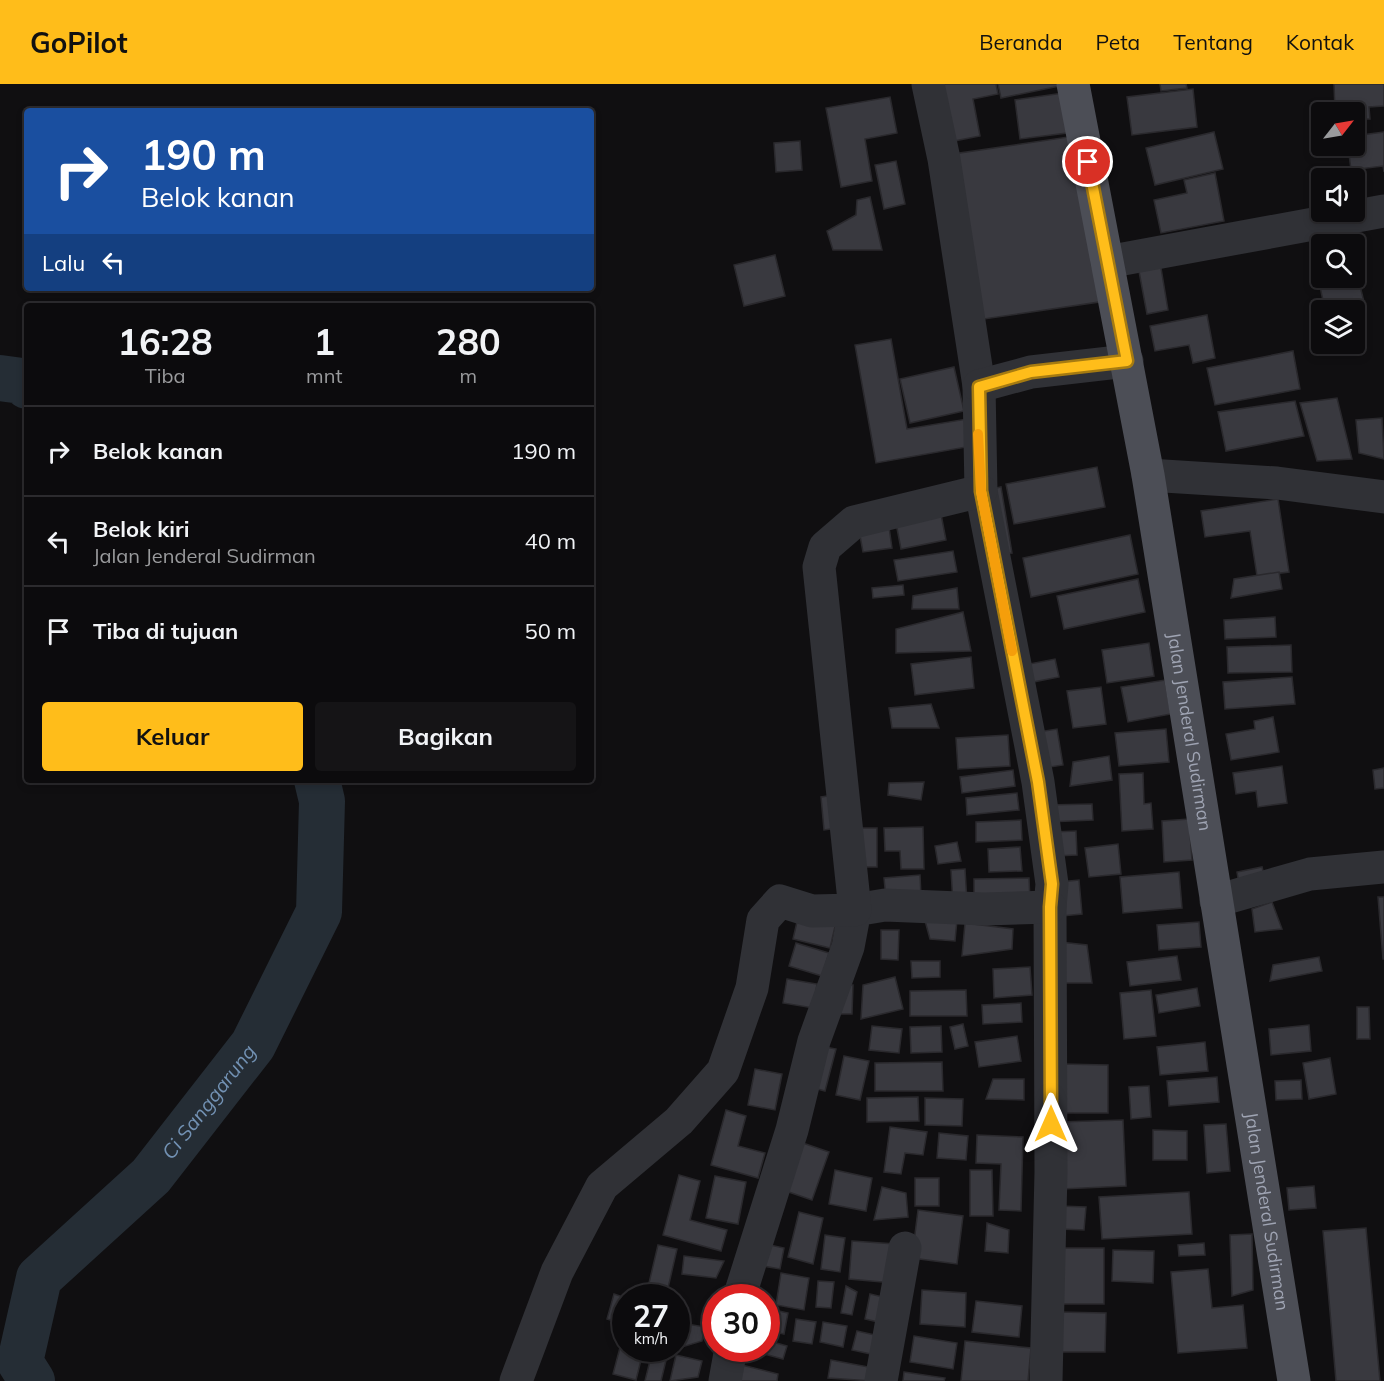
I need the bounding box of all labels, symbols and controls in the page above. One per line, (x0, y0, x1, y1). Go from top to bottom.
text: GoPilot (30, 25, 128, 60)
text: Beranda (979, 29, 1063, 55)
text: Peta (1096, 29, 1140, 55)
text: Tentang (1173, 29, 1253, 55)
text: Kontak (1286, 29, 1354, 55)
north arrow (1311, 102, 1365, 156)
map controls (1311, 102, 1365, 354)
text: 190 m (141, 128, 266, 181)
icon: right (42, 132, 120, 210)
pin (1062, 136, 1113, 187)
icon: arrive (1071, 145, 1104, 178)
button: sound (1311, 168, 1365, 222)
text: Belok kanan (141, 180, 295, 214)
button: search (1311, 234, 1365, 288)
icon: left (97, 246, 130, 279)
text: Lalu (42, 249, 85, 277)
button: layers (1311, 300, 1365, 354)
text: 16:28 (117, 319, 213, 364)
text: 1 (313, 319, 335, 364)
text: 280 (436, 319, 501, 364)
text: Tiba (145, 363, 185, 388)
text: mnt (306, 363, 342, 388)
text: m (459, 363, 477, 388)
icon: right (42, 435, 75, 468)
text: Belok kanan (93, 437, 223, 465)
text: 190 m (511, 437, 576, 465)
text: Belok kiri (93, 515, 189, 543)
icon: left (42, 525, 75, 558)
text: 40 m (525, 527, 576, 555)
text: Jalan Jenderal Sudirman (93, 543, 316, 568)
icon: arrive (42, 615, 75, 648)
text: Tiba di tujuan (93, 617, 238, 645)
text: 50 m (525, 617, 576, 645)
street label: Jalan Jenderal Sudirman (1163, 631, 1217, 832)
button: Keluar (42, 702, 303, 771)
button: Bagikan (315, 702, 576, 771)
water label: Ci Sanggarung (156, 1039, 261, 1164)
position arrow (1019, 1092, 1083, 1156)
street label: Jalan Jenderal Sudirman (1240, 1110, 1294, 1312)
speed limit sign: 30 (702, 1284, 780, 1362)
text: 27 (633, 1297, 669, 1335)
text: km/h (634, 1329, 668, 1348)

